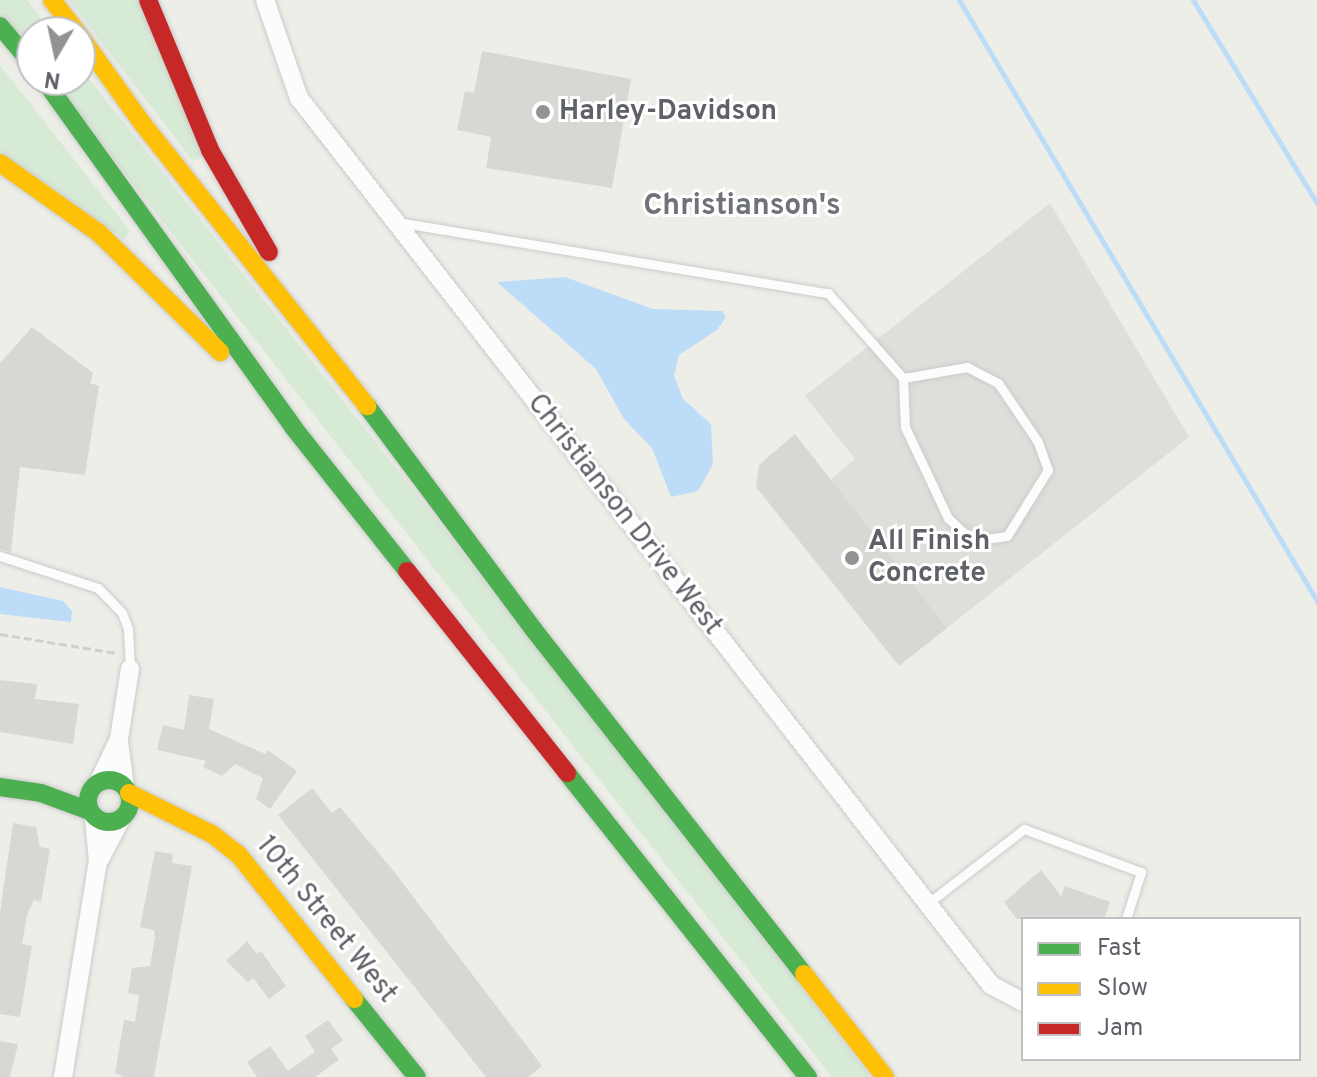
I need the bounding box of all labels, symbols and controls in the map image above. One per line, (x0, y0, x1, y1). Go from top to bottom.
north arrow (16, 16, 96, 96)
text: N (43, 64, 62, 93)
place label: Harley-Davidson (559, 95, 777, 129)
marker: Harley-Davidson (534, 103, 552, 121)
district label: Christianson's (643, 189, 841, 225)
street label: Christianson Drive West (519, 387, 729, 643)
place label: All Finish Concrete (868, 525, 990, 591)
marker: All Finish Concrete (843, 549, 861, 567)
street label: 10th Street West (248, 830, 404, 1010)
legend (1021, 917, 1301, 1061)
text: Fast (1097, 934, 1141, 964)
text: Slow (1097, 974, 1148, 1004)
text: Jam (1097, 1014, 1143, 1044)

